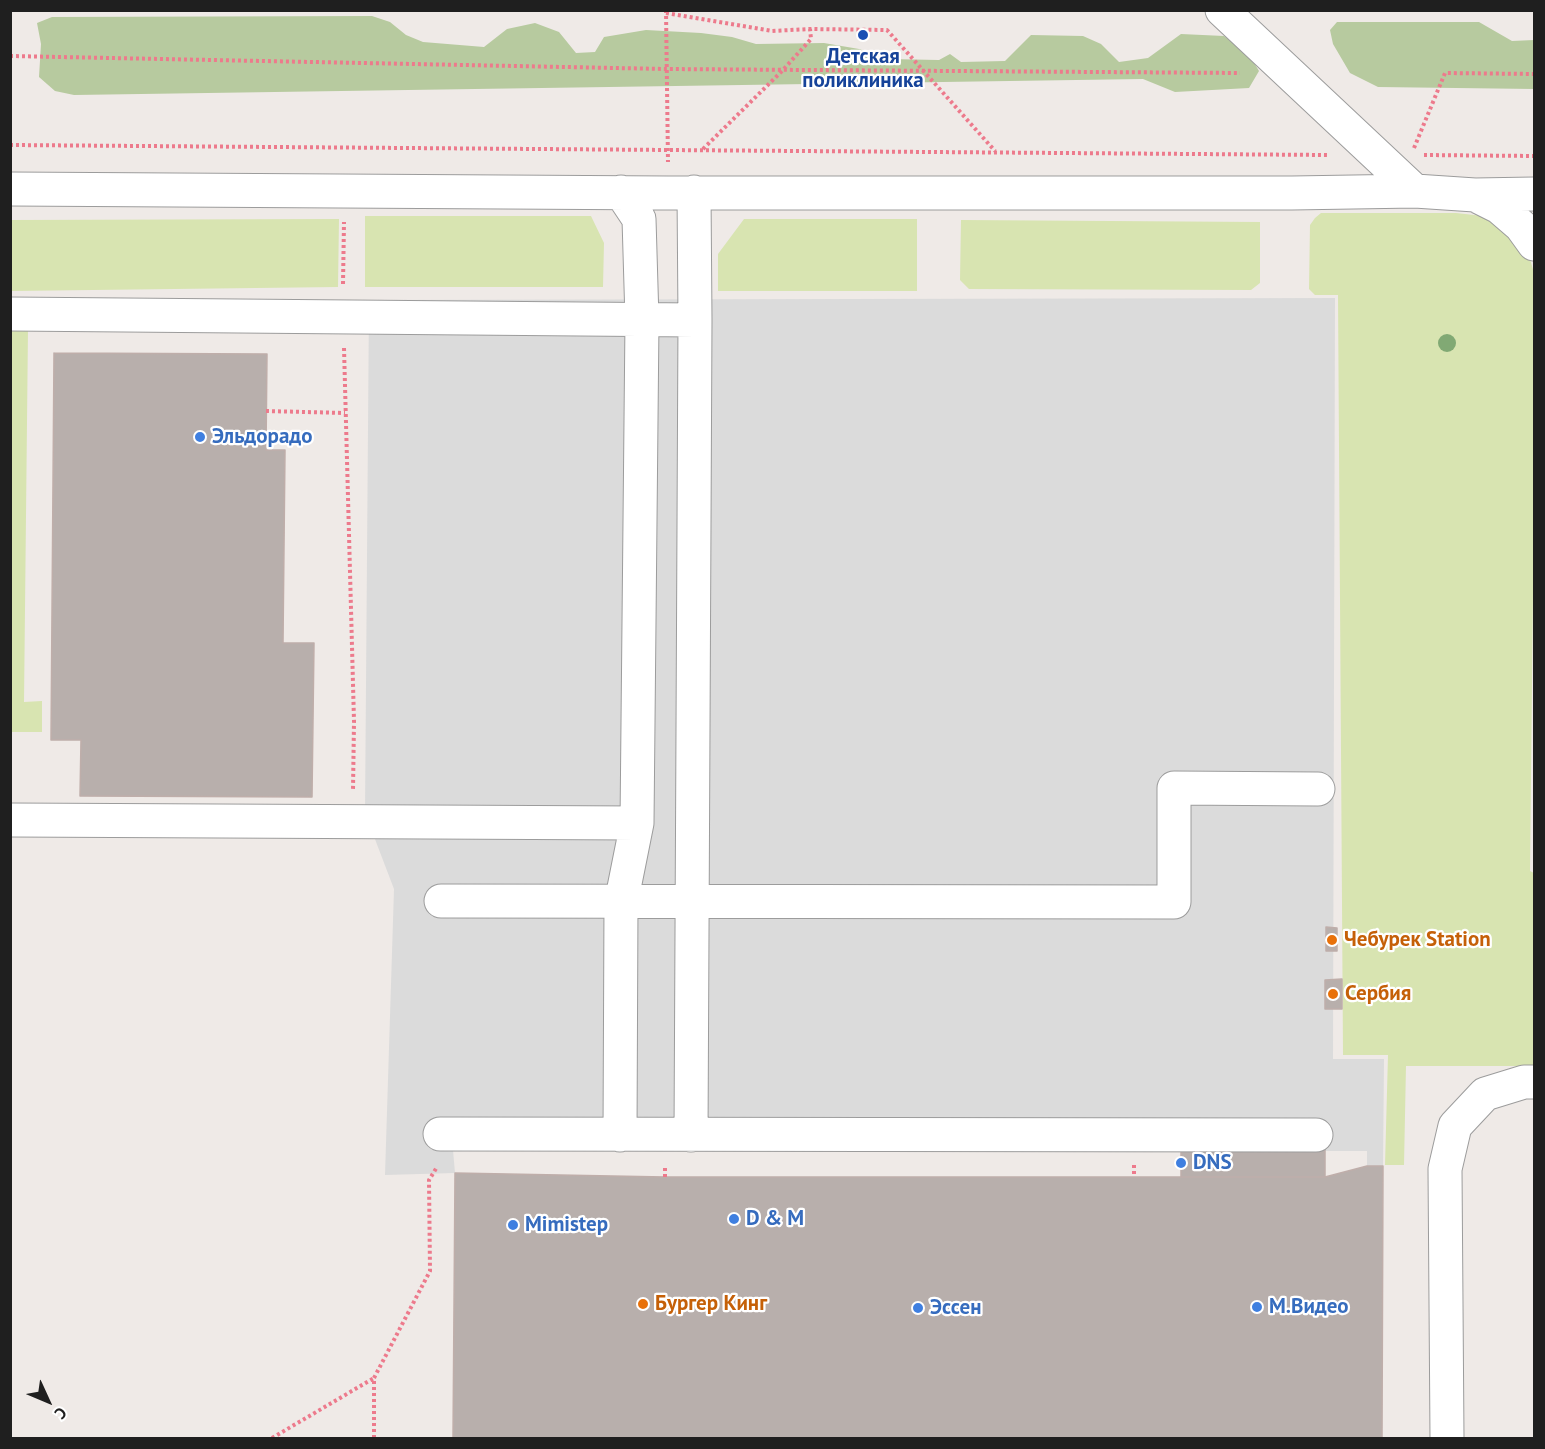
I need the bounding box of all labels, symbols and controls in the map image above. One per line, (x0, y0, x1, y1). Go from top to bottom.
marker: Детская поликлиника (856, 28, 870, 42)
place label: Детская поликлиника (802, 44, 924, 94)
place label: Эльдорадо (212, 424, 313, 450)
marker: Эльдорадо (193, 430, 207, 444)
place label: Чебурек Station (1344, 927, 1491, 953)
marker: Чебурек Station (1325, 933, 1339, 947)
place label: Сербия (1345, 981, 1411, 1007)
marker: Сербия (1326, 987, 1340, 1001)
place label: DNS (1193, 1150, 1232, 1176)
marker: DNS (1174, 1156, 1188, 1170)
place label: D & M (746, 1206, 804, 1232)
place label: Mimistep (525, 1212, 608, 1238)
marker: D & M (727, 1212, 741, 1226)
marker: Mimistep (506, 1218, 520, 1232)
place label: Бургер Кинг (655, 1291, 767, 1317)
place label: М.Видео (1269, 1294, 1349, 1320)
place label: Эссен (930, 1295, 981, 1321)
marker: Бургер Кинг (636, 1297, 650, 1311)
marker: М.Видео (1250, 1300, 1264, 1314)
marker: Эссен (911, 1301, 925, 1315)
north arrow (18, 1371, 78, 1431)
text: С (51, 1403, 71, 1424)

